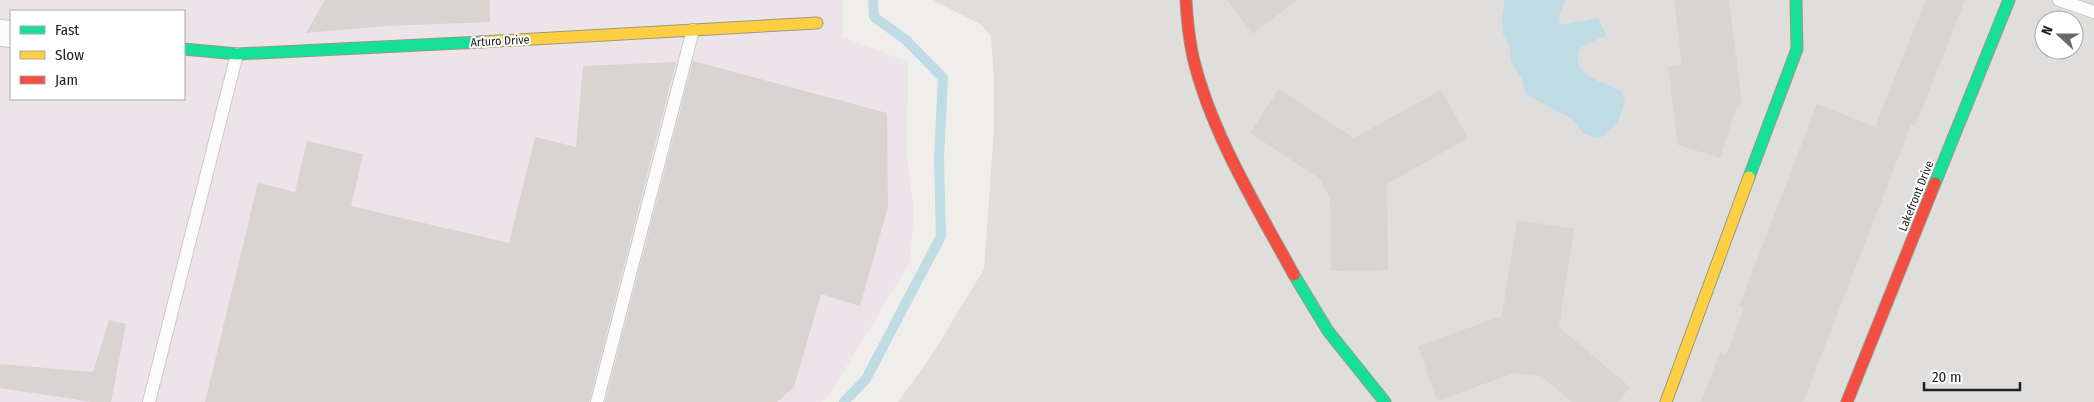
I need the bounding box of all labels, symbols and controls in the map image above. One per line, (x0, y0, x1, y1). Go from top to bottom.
legend (10, 10, 185, 100)
north arrow (2034, 10, 2084, 60)
text: Fast (55, 21, 79, 39)
text: N (2038, 24, 2057, 37)
street label: Arturo Drive (470, 32, 530, 50)
text: Slow (55, 46, 84, 64)
text: Jam (55, 71, 78, 89)
street label: Lakefront Drive (1895, 159, 1937, 233)
scale bar (1924, 360, 2020, 392)
text: 20 m (1932, 368, 1962, 386)

